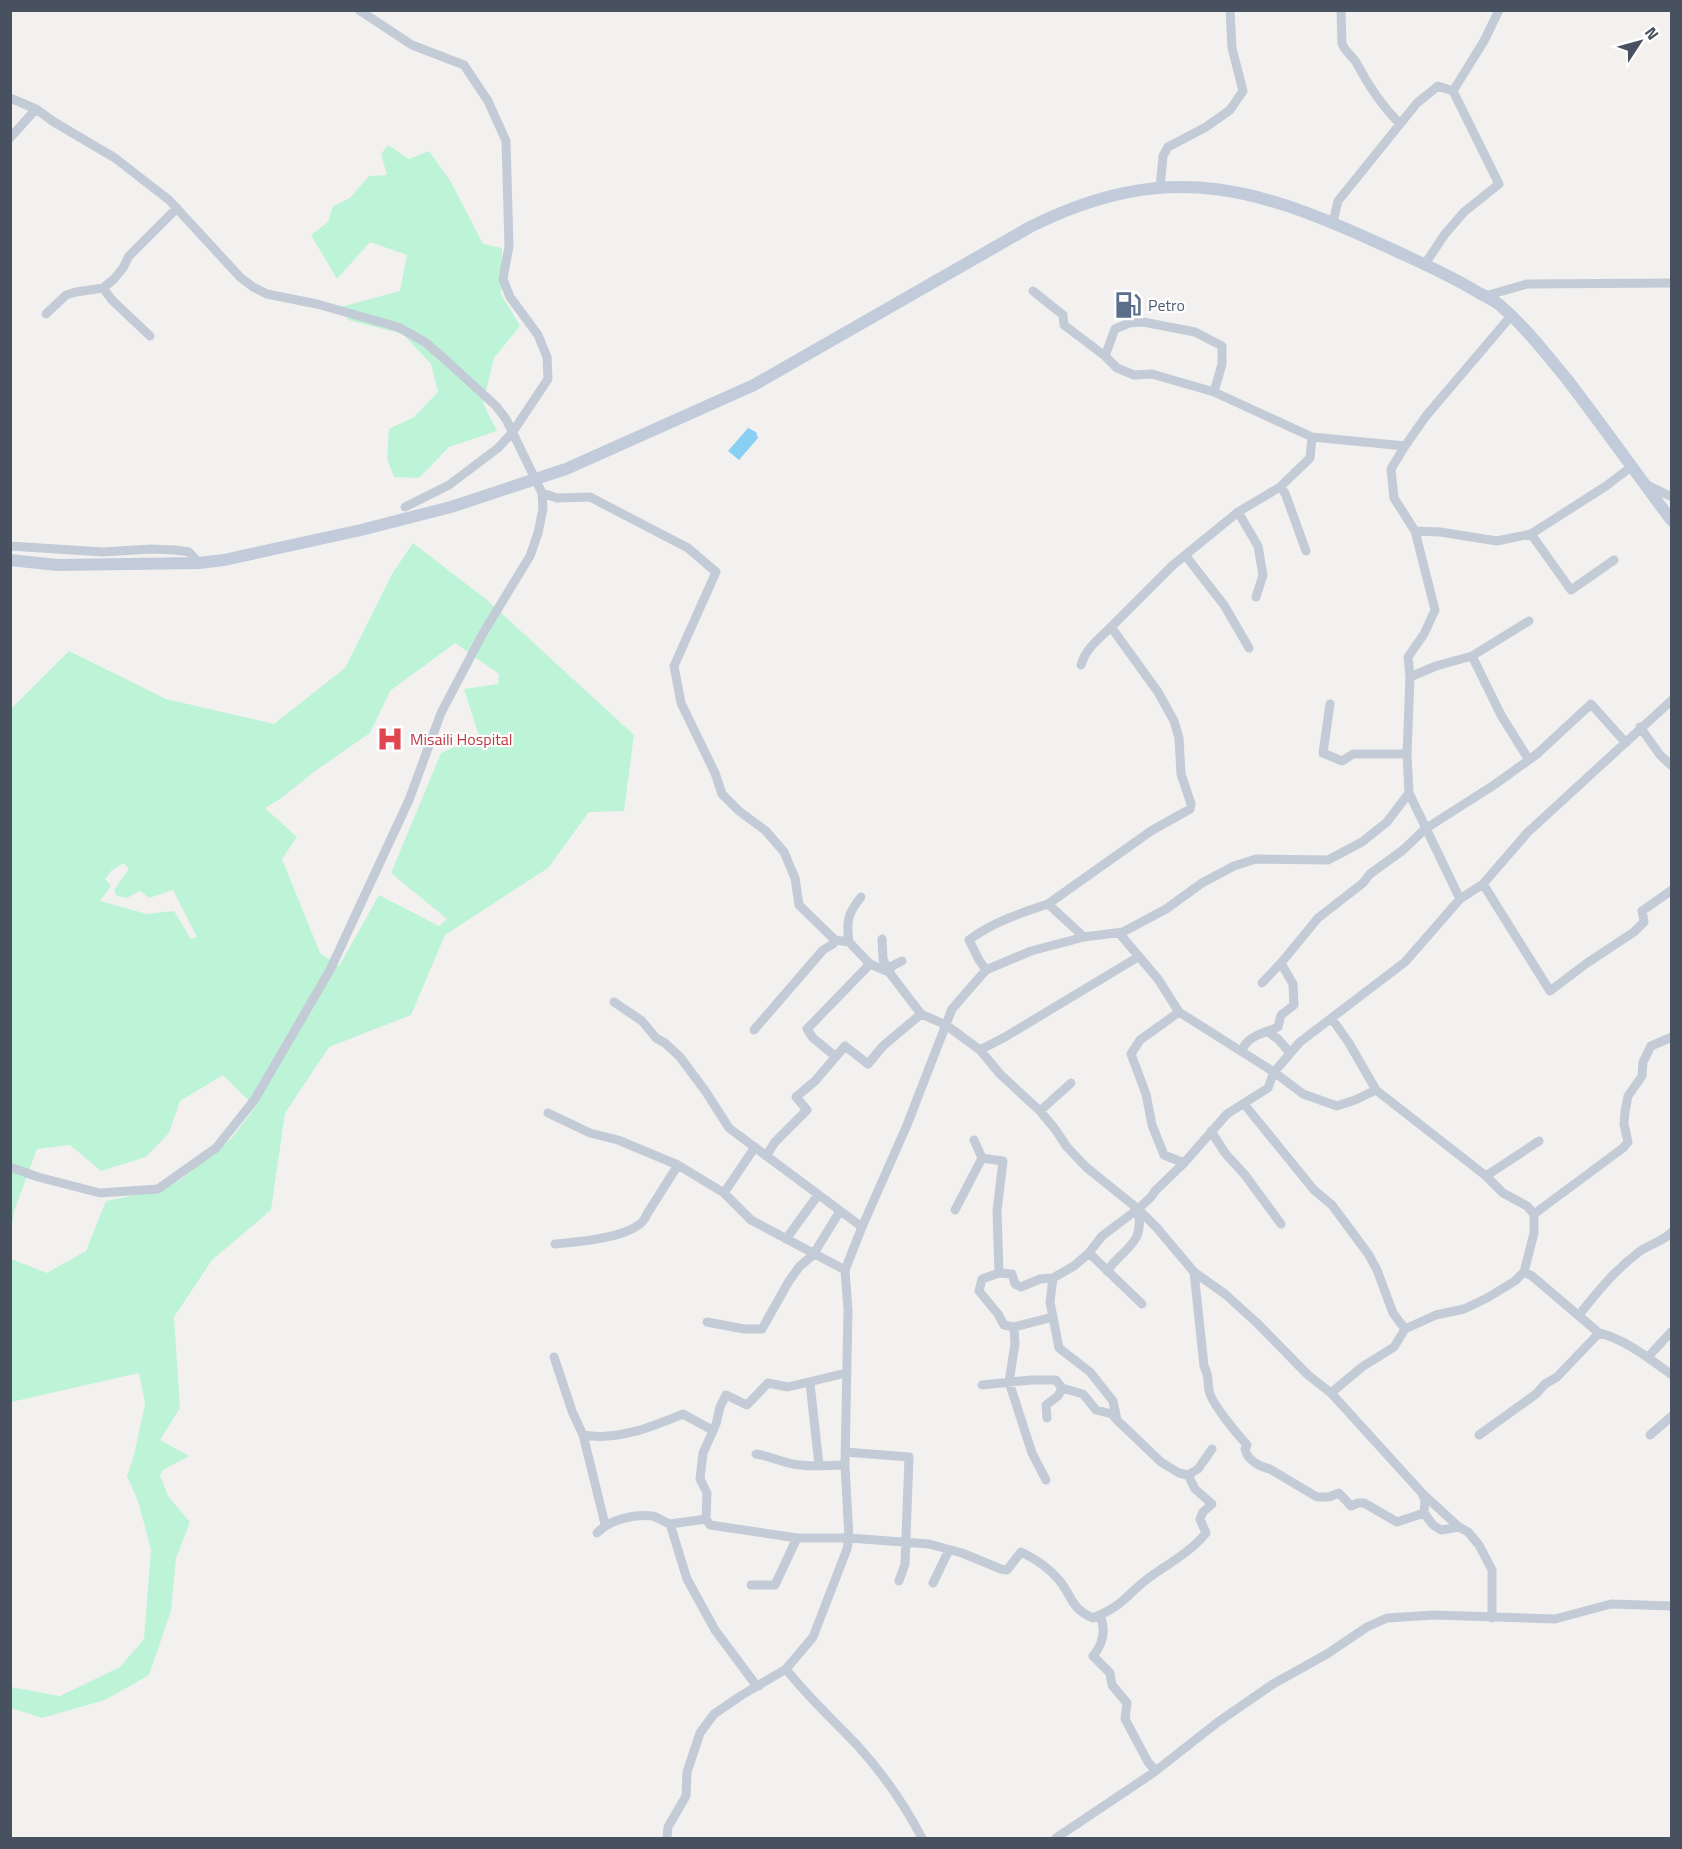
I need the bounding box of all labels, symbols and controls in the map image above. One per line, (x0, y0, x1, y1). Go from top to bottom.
north arrow (1610, 12, 1670, 72)
text: N (1639, 22, 1665, 45)
fuel station icon: Petro (1113, 290, 1143, 320)
place label: Petro (1148, 293, 1185, 317)
hospital icon: Misaili Hospital (375, 724, 405, 754)
place label: Misaili Hospital (410, 727, 513, 751)

